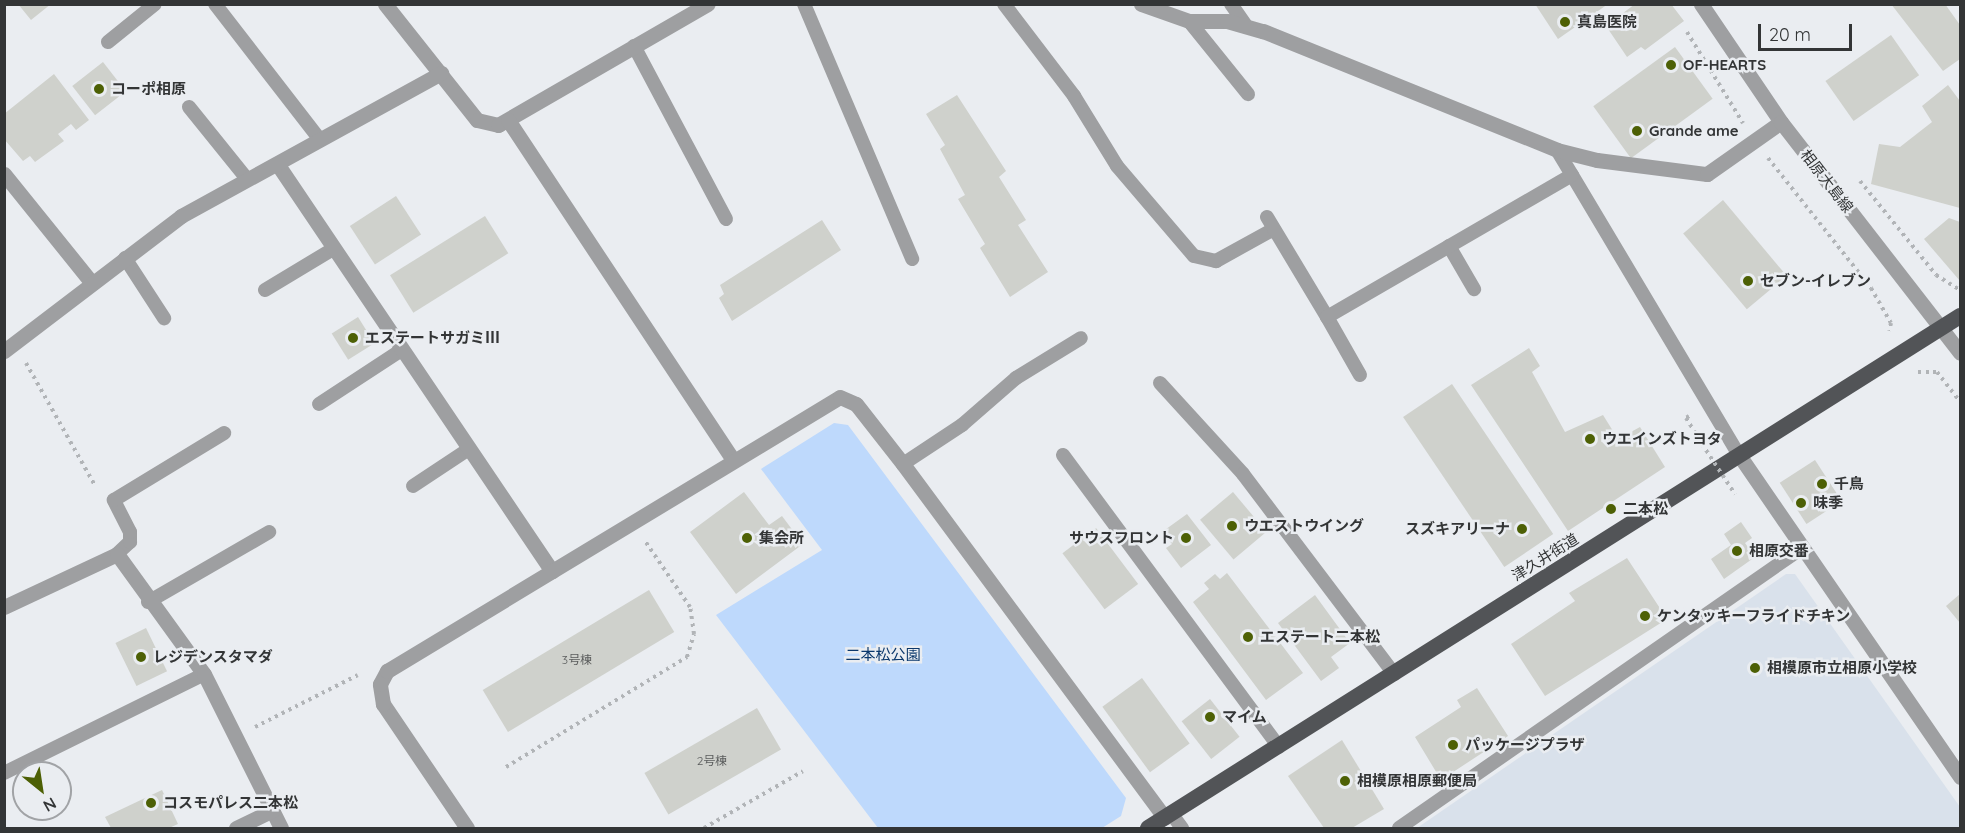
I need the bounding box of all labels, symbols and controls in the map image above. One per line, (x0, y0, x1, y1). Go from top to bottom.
scale bar (1761, 12, 1856, 50)
place label: 真島医院 (1577, 13, 1637, 31)
marker: 真島医院 (1558, 15, 1572, 29)
text: 20 m (1769, 23, 1811, 46)
place label: OF-HEARTS (1683, 56, 1766, 74)
marker: OF-HEARTS (1664, 58, 1678, 72)
place label: コーポ相原 (111, 80, 186, 98)
marker: コーポ相原 (92, 82, 106, 96)
place label: Grande ame (1649, 122, 1739, 140)
marker: Grande ame (1630, 124, 1644, 138)
street label: 相原大島線 (1797, 146, 1857, 216)
place label: セブン-イレブン (1760, 272, 1871, 290)
marker: セブン-イレブン (1741, 274, 1755, 288)
place label: エステートサガミⅢ (365, 329, 500, 347)
marker: エステートサガミⅢ (346, 331, 360, 345)
place label: ウエインズトヨタ (1602, 430, 1722, 448)
marker: ウエインズトヨタ (1583, 432, 1597, 446)
place label: 千鳥 (1834, 475, 1864, 493)
marker: 千鳥 (1815, 477, 1829, 491)
place label: 味季 (1813, 494, 1843, 512)
marker: 味季 (1794, 496, 1808, 510)
place label: 二本松 (1623, 500, 1668, 518)
marker: 二本松 (1604, 502, 1618, 516)
place label: ウエストウイング (1244, 517, 1364, 535)
marker: ウエストウイング (1225, 519, 1239, 533)
place label: スズキアリーナ (1405, 520, 1510, 538)
marker: スズキアリーナ (1515, 522, 1529, 536)
place label: 集会所 (759, 529, 804, 547)
place label: サウスフロント (1069, 529, 1174, 547)
street label: 津久井街道 (1508, 529, 1582, 585)
marker: 集会所 (740, 531, 754, 545)
marker: サウスフロント (1179, 531, 1193, 545)
place label: 相原交番 (1749, 542, 1809, 560)
marker: 相原交番 (1730, 544, 1744, 558)
place label: ケンタッキーフライドチキン (1657, 607, 1852, 625)
marker: ケンタッキーフライドチキン (1638, 609, 1652, 623)
place label: エステート二本松 (1260, 628, 1380, 646)
marker: エステート二本松 (1241, 630, 1255, 644)
park label: 二本松公園 (846, 646, 920, 664)
place label: レジデンスタマダ (153, 648, 273, 666)
marker: レジデンスタマダ (134, 650, 148, 664)
house number: 3号棟 (562, 653, 592, 667)
place label: 相模原市立相原小学校 (1767, 659, 1917, 677)
marker: 相模原市立相原小学校 (1748, 661, 1762, 675)
place label: マイム (1222, 708, 1267, 726)
marker: マイム (1203, 710, 1217, 724)
place label: パッケージプラザ (1465, 736, 1585, 754)
marker: パッケージプラザ (1446, 738, 1460, 752)
house number: 2号棟 (697, 754, 727, 768)
north arrow (12, 761, 72, 821)
place label: 相模原相原郵便局 (1357, 772, 1477, 790)
marker: 相模原相原郵便局 (1338, 774, 1352, 788)
text: N (40, 793, 60, 816)
place label: コスモパレス二本松 (163, 794, 298, 812)
marker: コスモパレス二本松 (144, 796, 158, 810)

